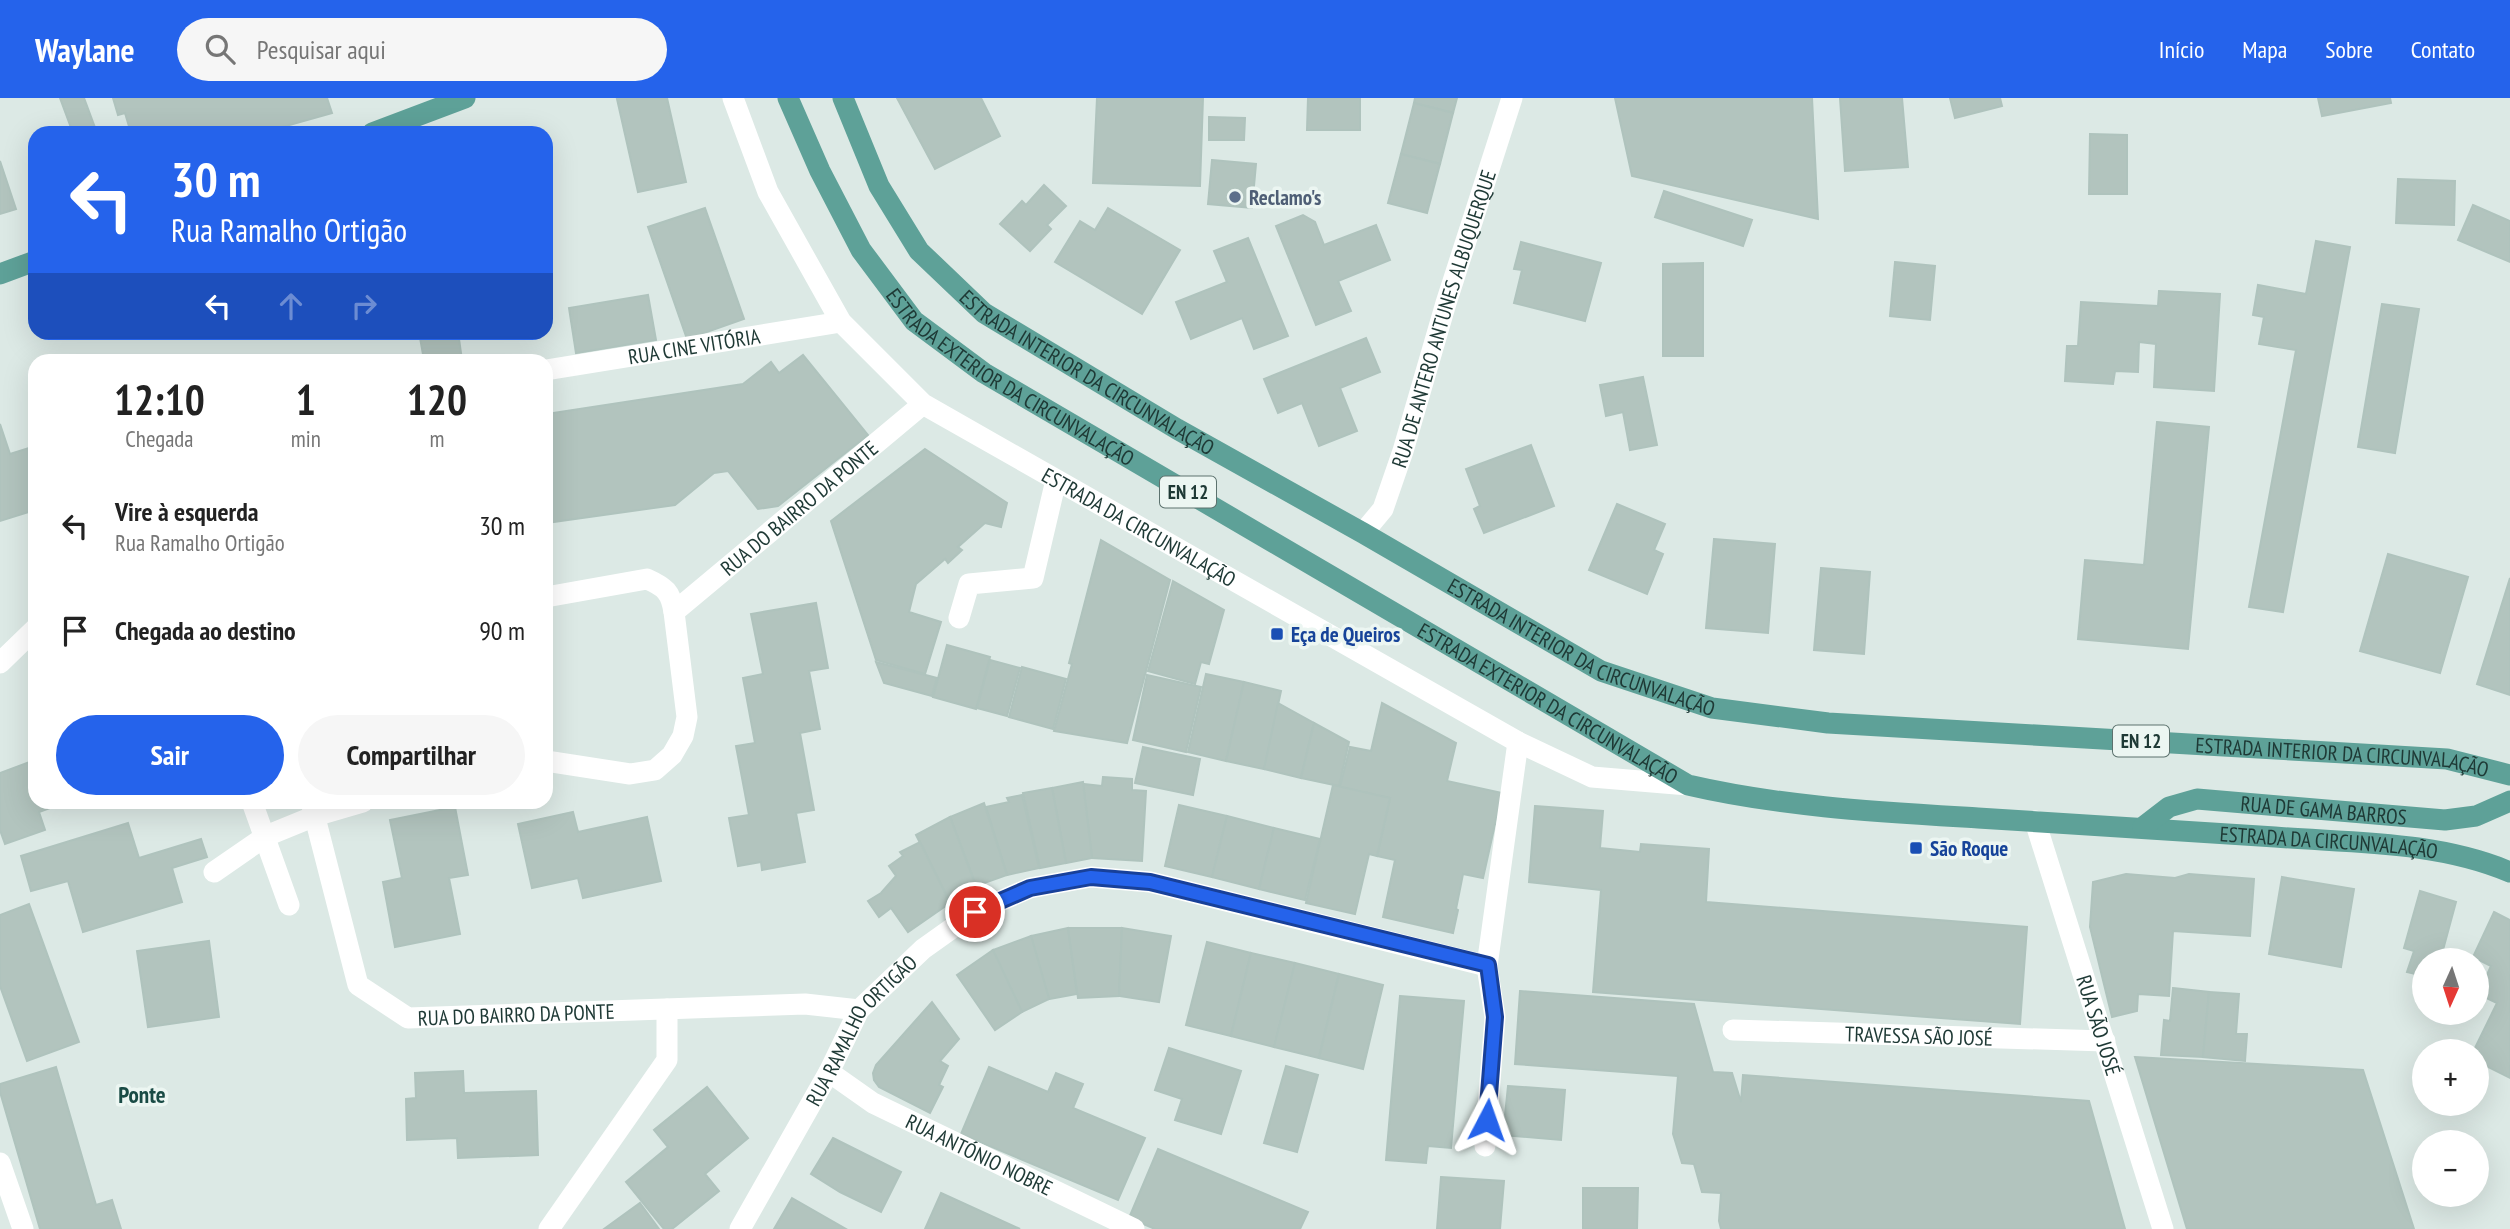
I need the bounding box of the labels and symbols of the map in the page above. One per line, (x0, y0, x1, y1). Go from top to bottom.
street label: RUA DE ANTERO ANTUNES ALBUQUERQUE (1385, 166, 1502, 471)
place label: Reclamo's (1249, 184, 1321, 211)
marker: Reclamo's (1227, 189, 1243, 205)
street label: ESTRADA EXTERIOR DA CIRCUNVALAÇÃO (881, 283, 1139, 472)
street label: ESTRADA INTERIOR DA CIRCUNVALAÇÃO (954, 284, 1219, 461)
street label: RUA CINE VITÓRIA (626, 322, 762, 370)
street label: RUA DO BAIRRO DA PONTE (715, 434, 883, 581)
street label: ESTRADA DA CIRCUNVALAÇÃO (1037, 461, 1241, 593)
road number: EN 12 (1160, 476, 1216, 508)
street label: ESTRADA INTERIOR DA CIRCUNVALAÇÃO (1443, 572, 1719, 722)
street label: ESTRADA EXTERIOR DA CIRCUNVALAÇÃO (1413, 616, 1683, 790)
place label: Eça de Queiros (1291, 621, 1400, 648)
marker: Eça de Queiros (1269, 626, 1285, 642)
road number: EN 12 (2113, 726, 2169, 756)
street label: ESTRADA INTERIOR DA CIRCUNVALAÇÃO (2195, 731, 2492, 783)
street label: RUA DE GAMA BARROS (2239, 789, 2408, 830)
street label: ESTRADA DA CIRCUNVALAÇÃO (2219, 820, 2440, 864)
place label: São Roque (1930, 835, 2008, 862)
marker: São Roque (1908, 840, 1924, 856)
pin (945, 882, 1005, 942)
north arrow (2412, 948, 2488, 1026)
street label: RUA RAMALHO ORTIGÃO (799, 949, 922, 1110)
street label: RUA SÃO JOSÉ (2071, 972, 2127, 1079)
street label: RUA DO BAIRRO DA PONTE (417, 997, 615, 1031)
street label: TRAVESSA SÃO JOSÉ (1845, 1020, 1993, 1051)
district label: Ponte (118, 1080, 166, 1109)
position arrow (1450, 1083, 1524, 1157)
street label: RUA ANTÓNIO NOBRE (902, 1108, 1057, 1201)

